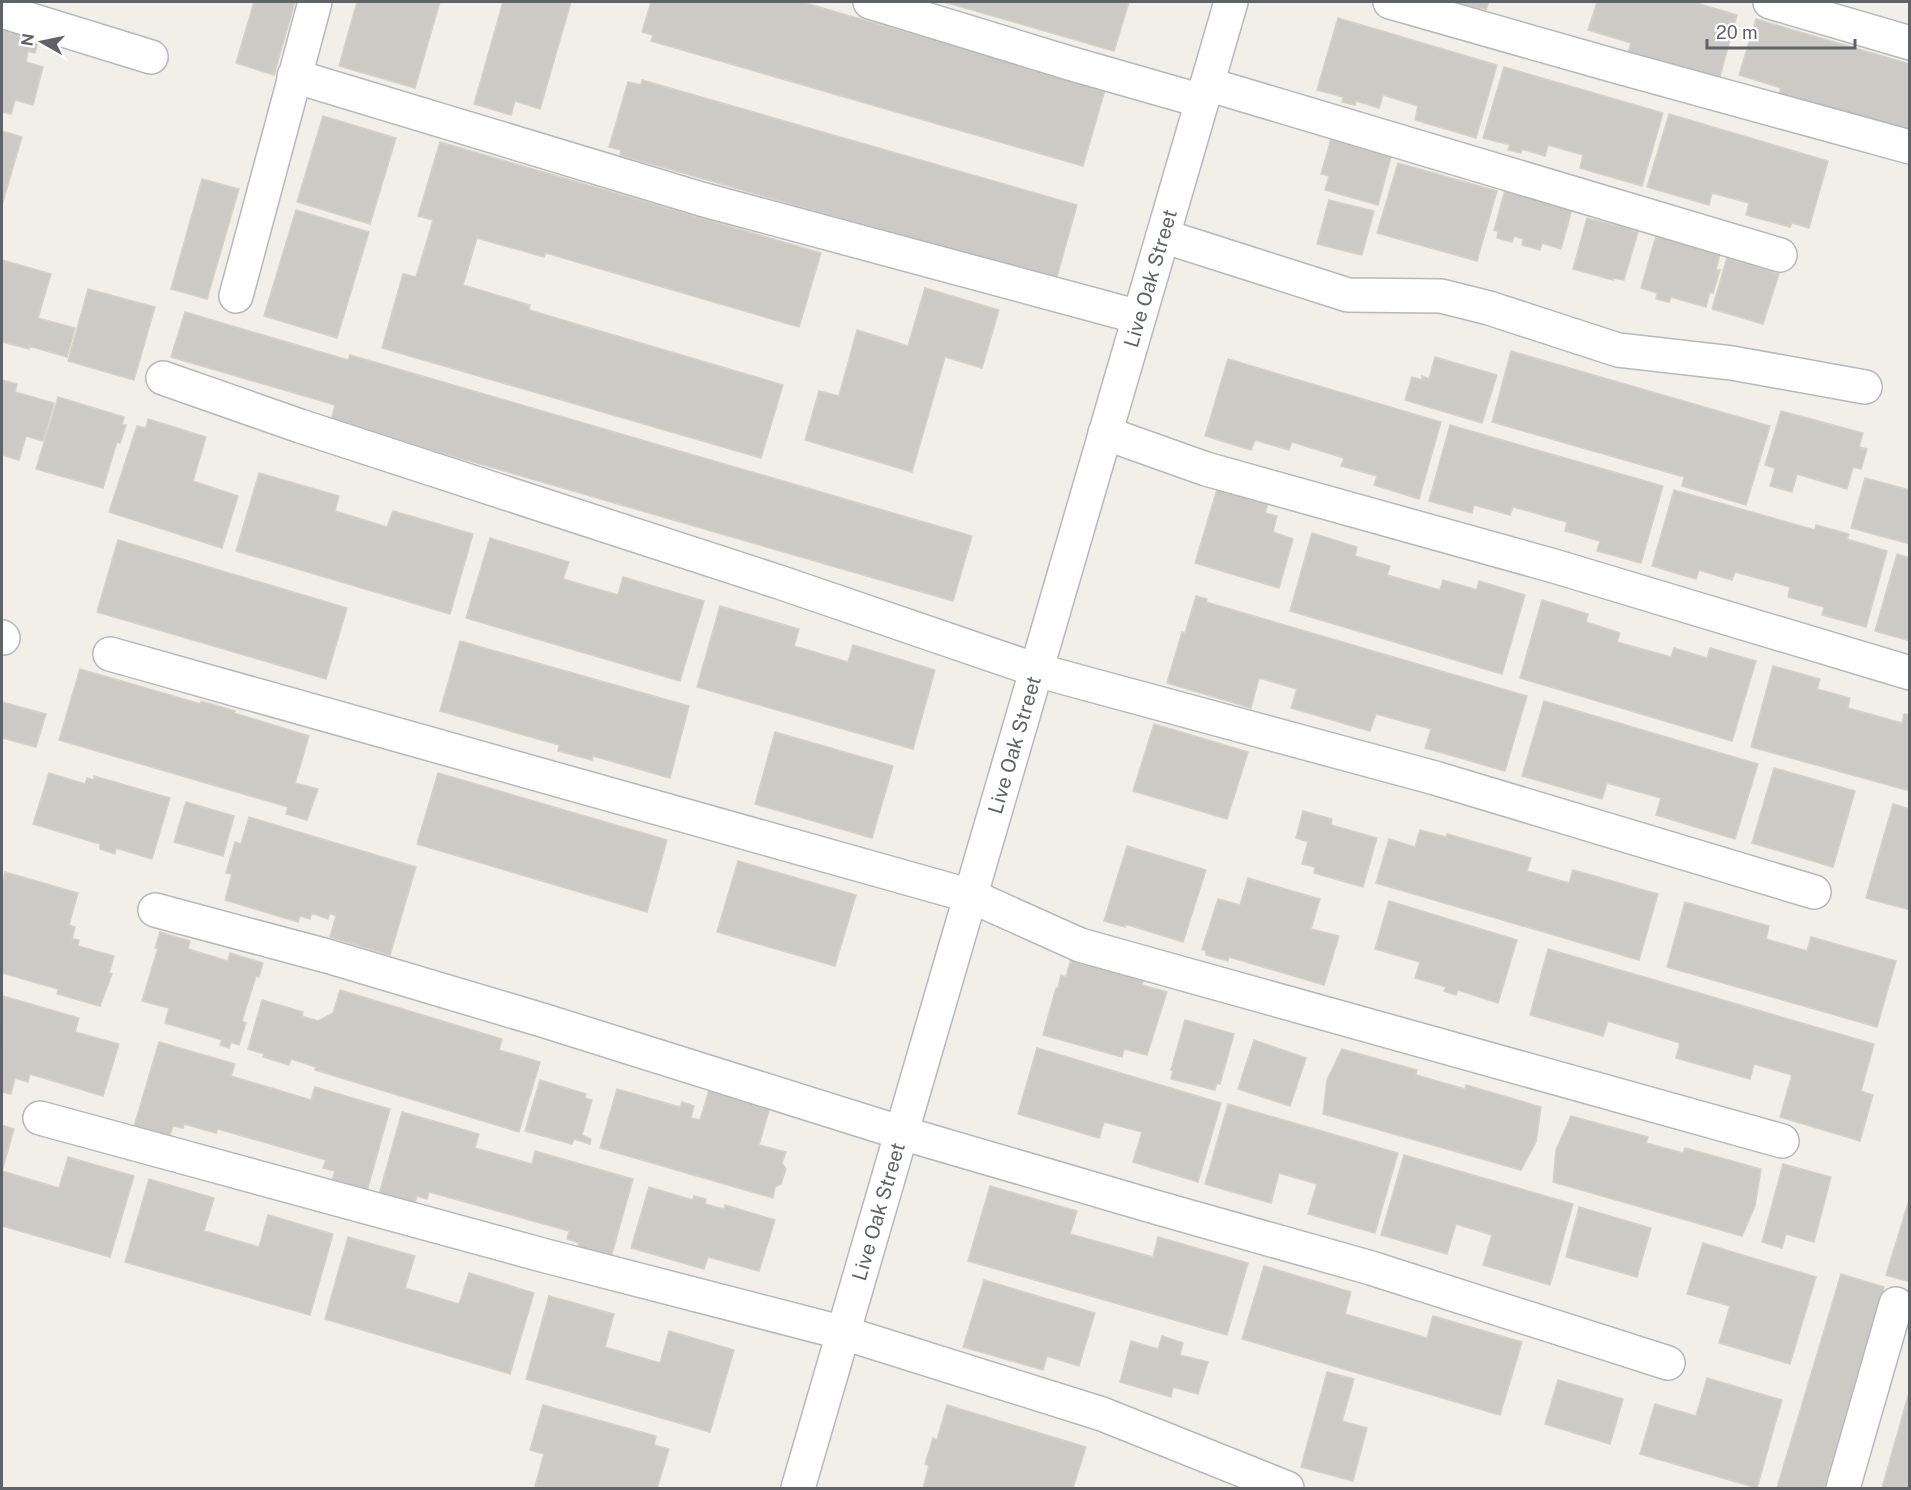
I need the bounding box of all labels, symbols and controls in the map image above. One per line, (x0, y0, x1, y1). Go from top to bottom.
north arrow (12, 12, 72, 72)
scale bar (1707, 12, 1856, 50)
text: 20 m (1716, 22, 1758, 43)
text: N (17, 32, 38, 47)
street label: Live Oak Street (1119, 206, 1182, 350)
street label: Live Oak Street (983, 673, 1046, 817)
street label: Live Oak Street (847, 1140, 910, 1283)

